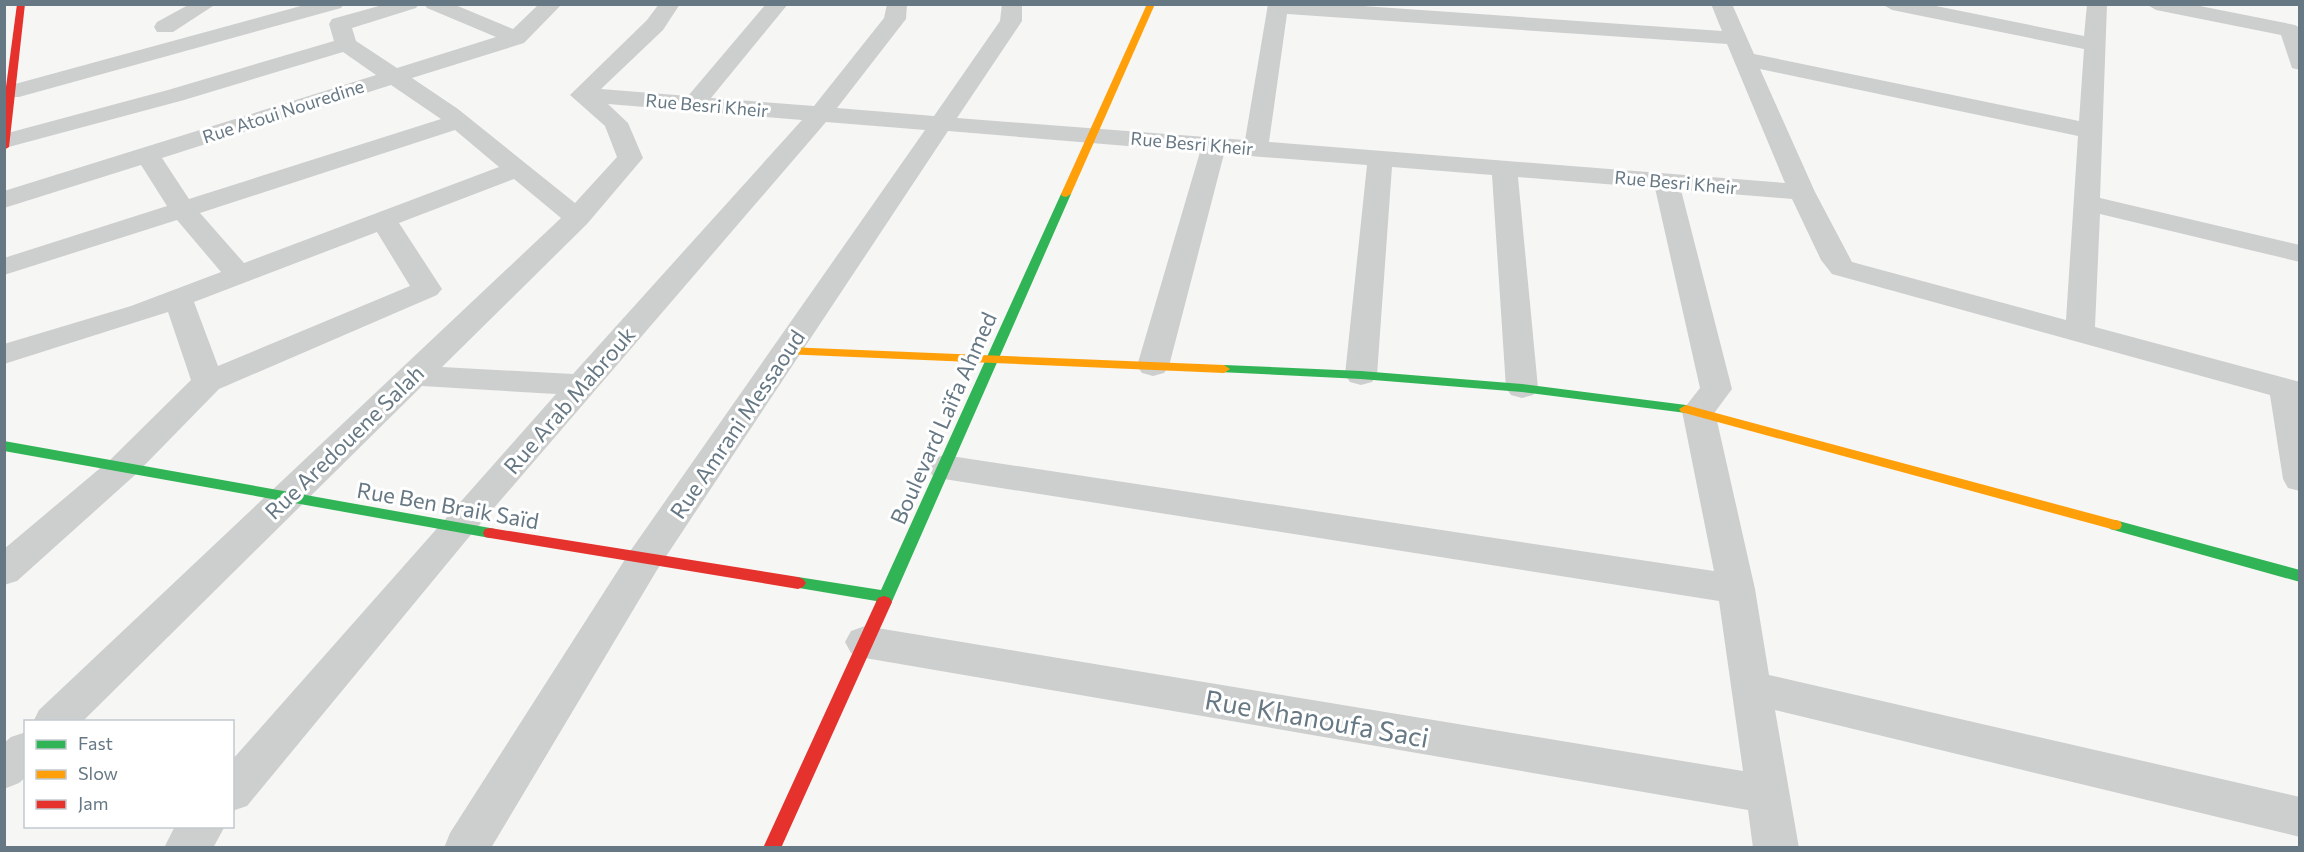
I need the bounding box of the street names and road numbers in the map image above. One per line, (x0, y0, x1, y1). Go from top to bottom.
street label: Rue Atoui Nouredine (200, 75, 366, 147)
street label: Rue Besri Kheir (645, 89, 769, 121)
street label: Rue Besri Kheir (1130, 127, 1254, 159)
street label: Rue Besri Kheir (1614, 166, 1738, 198)
street label: Boulevard Laïfa Ahmed (884, 308, 1002, 528)
street label: Rue Arab Mabrouk (498, 321, 640, 479)
street label: Rue Amrani Messaoud (664, 324, 810, 524)
street label: Rue Aredouene Salah (259, 359, 429, 525)
street label: Rue Ben Braik Saïd (355, 476, 541, 534)
street label: Rue Khanoufa Saci (1202, 682, 1432, 754)

